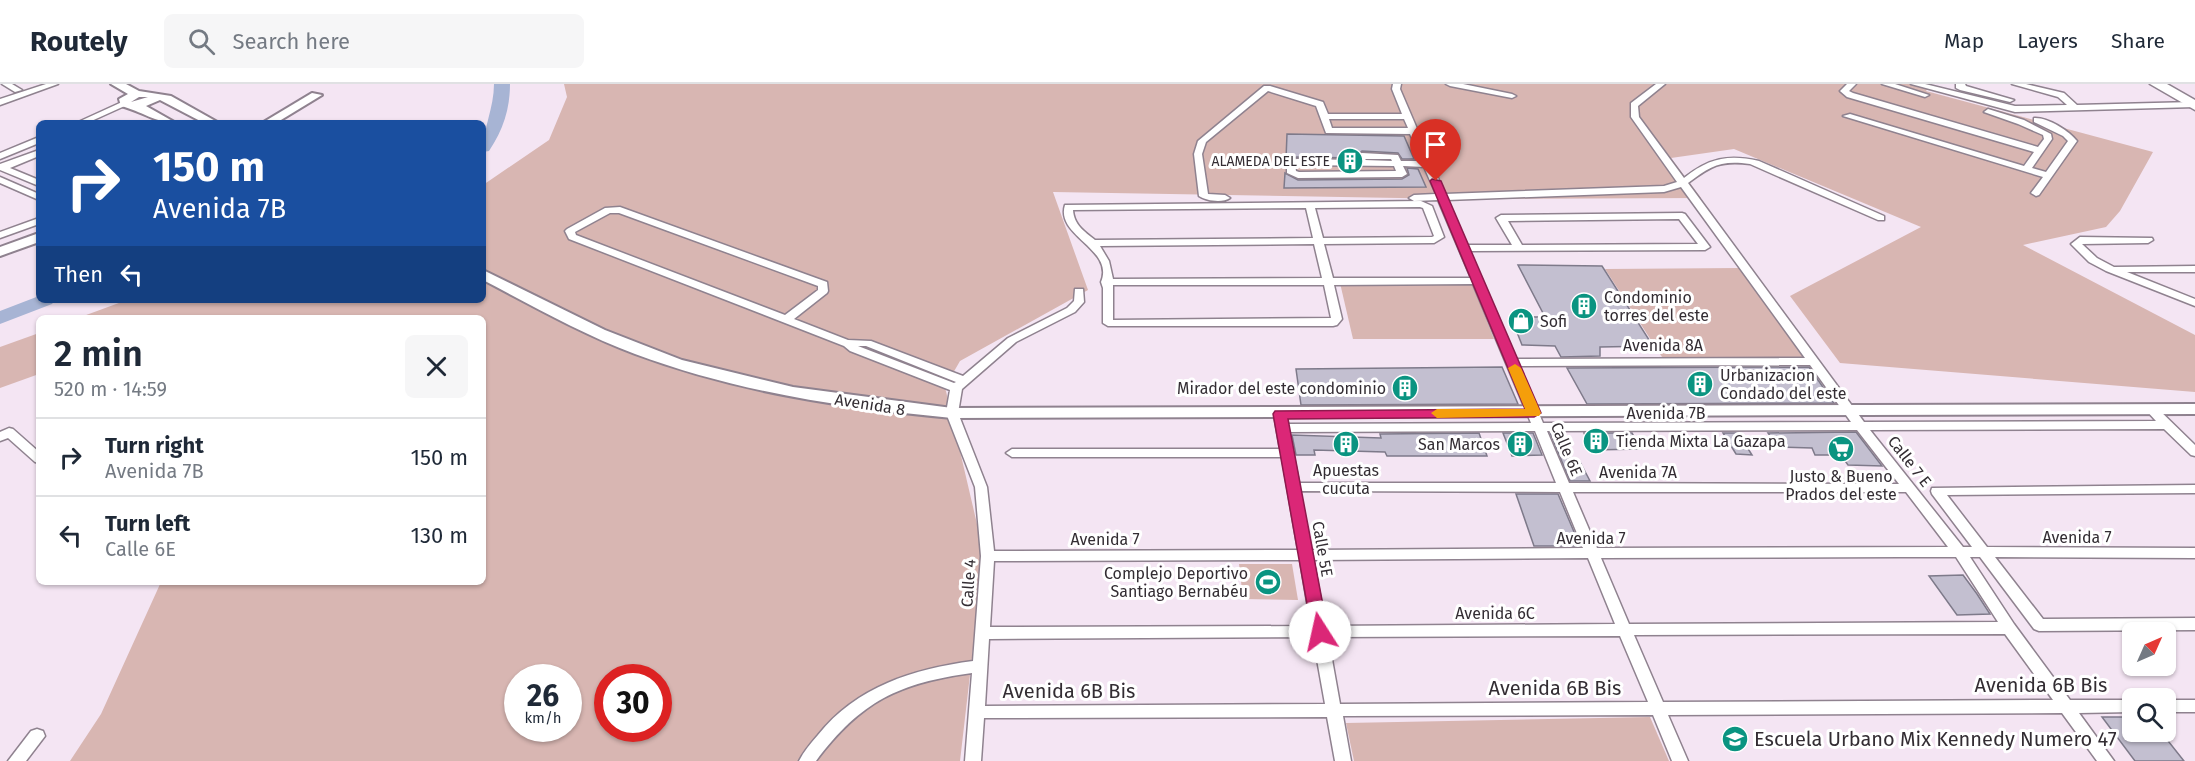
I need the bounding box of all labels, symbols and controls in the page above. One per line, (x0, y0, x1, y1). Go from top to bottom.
search box (164, 14, 584, 68)
text: Routely (30, 25, 128, 58)
icon: search (185, 25, 218, 58)
text: Search here (233, 28, 350, 55)
text: Map (1944, 28, 1984, 54)
text: Layers (2017, 28, 2078, 54)
text: Share (2111, 28, 2165, 54)
pin (1410, 119, 1461, 181)
icon: arrive (1419, 128, 1452, 161)
text: 150 m (153, 142, 265, 192)
icon: right (54, 144, 132, 222)
building icon: ALAMEDA DEL ESTE (1335, 146, 1365, 176)
place label: ALAMEDA DEL ESTE (1211, 153, 1330, 170)
text: Avenida 7B (153, 193, 286, 225)
icon: left (115, 258, 148, 291)
text: Then (54, 261, 103, 288)
place label: Condominio torres del este (1604, 288, 1709, 325)
building icon: Condominio torres del este (1569, 291, 1599, 321)
shop icon: Sofi (1506, 306, 1536, 336)
place label: Sofi (1540, 312, 1567, 331)
text: 2 min (54, 332, 143, 376)
button: close (405, 335, 468, 398)
street label: Avenida 8A (1623, 336, 1704, 355)
place label: Urbanizacion Condado del este (1720, 366, 1846, 403)
building icon: Urbanizacion Condado del este (1685, 369, 1715, 399)
building icon: Mirador del este condominio (1390, 373, 1420, 403)
text: 520 m · 14:59 (54, 377, 167, 401)
place label: Mirador del este condominio (1177, 379, 1386, 398)
street label: Avenida 8 (833, 390, 907, 419)
street label: Avenida 7B (1627, 404, 1706, 423)
street label: Calle 6E (1547, 419, 1586, 479)
building icon: Tienda Mixta La Gazapa (1581, 426, 1611, 456)
building icon: Apuestas cucuta (1331, 429, 1361, 459)
building icon: San Marcos (1505, 429, 1535, 459)
text: Turn right (105, 432, 204, 459)
place label: Tienda Mixta La Gazapa (1616, 432, 1786, 451)
street label: Calle 7 E (1884, 432, 1935, 491)
supermarket icon: Justo & Bueno Prados del este (1826, 434, 1856, 464)
place label: San Marcos (1418, 435, 1500, 454)
icon: right (54, 441, 87, 474)
text: 150 m (410, 444, 468, 471)
text: Avenida 7B (105, 459, 204, 483)
place label: Apuestas cucuta (1313, 461, 1379, 498)
street label: Avenida 7A (1599, 463, 1678, 482)
place label: Justo & Bueno Prados del este (1785, 467, 1897, 504)
text: Turn left (105, 510, 190, 537)
icon: left (54, 519, 87, 552)
street label: Calle 5E (1308, 520, 1337, 578)
text: 130 m (411, 522, 468, 549)
street label: Avenida 7 (2042, 528, 2112, 547)
street label: Avenida 7 (1556, 529, 1626, 548)
street label: Avenida 7 (1070, 530, 1140, 549)
text: Calle 6E (105, 537, 176, 561)
street label: Calle 4 (957, 558, 980, 608)
place label: Complejo Deportivo Santiago Bernabéu (1104, 564, 1248, 601)
sports icon: Complejo Deportivo Santiago Bernabéu (1253, 567, 1283, 597)
position arrow (1288, 600, 1352, 664)
street label: Avenida 6C (1455, 604, 1535, 623)
north arrow (2122, 622, 2176, 676)
map controls (2122, 622, 2176, 742)
speed limit sign: 30 (594, 664, 672, 742)
street label: Avenida 6B Bis (1975, 673, 2107, 697)
street label: Avenida 6B Bis (1489, 676, 1621, 700)
text: 26 (527, 678, 559, 714)
street label: Avenida 6B Bis (1003, 679, 1135, 703)
button: search (2122, 688, 2176, 742)
text: km/h (524, 709, 562, 727)
school or university icon: Escuela Urbano Mix Kennedy Numero 47 (1720, 724, 1750, 754)
place label: Escuela Urbano Mix Kennedy Numero 47 (1754, 727, 2117, 751)

